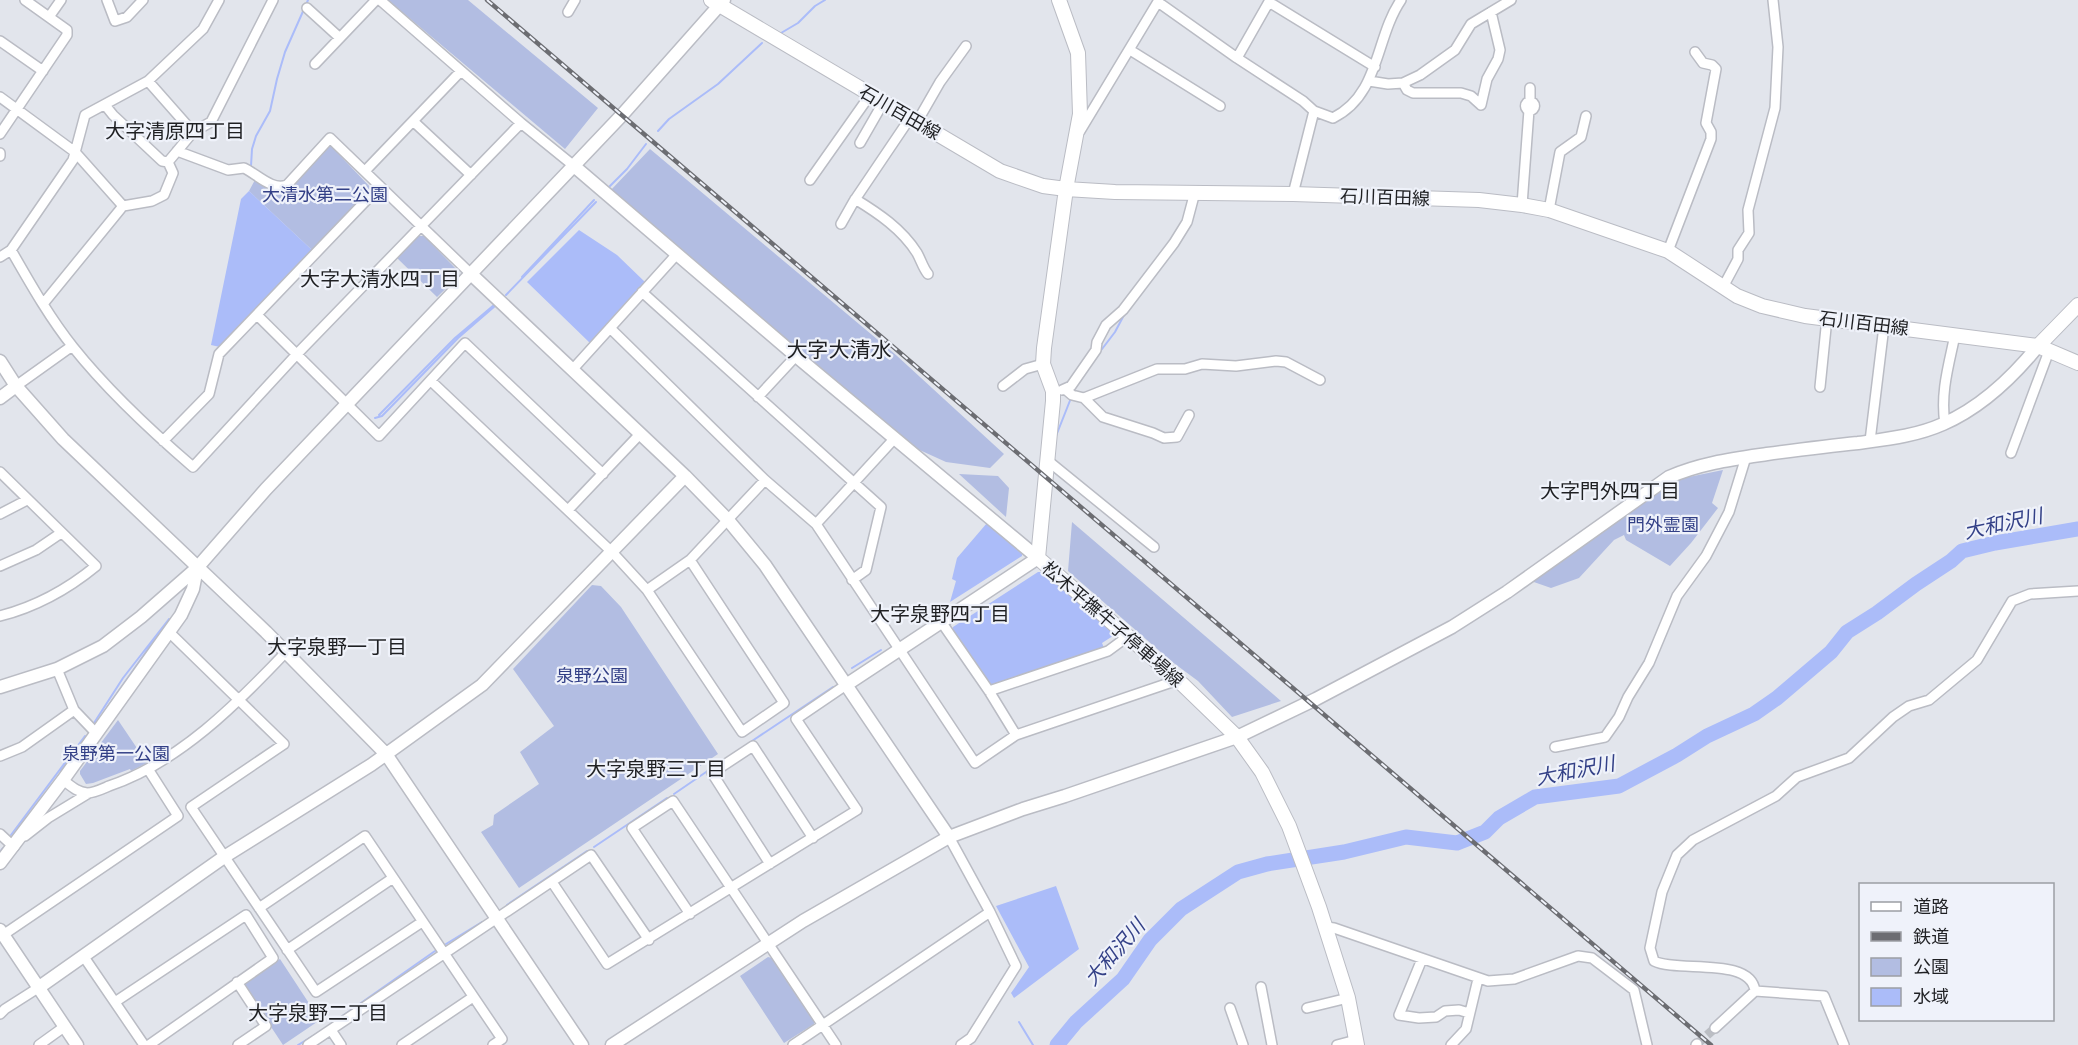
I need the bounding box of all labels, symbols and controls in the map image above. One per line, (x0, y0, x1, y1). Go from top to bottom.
street label: 石川百田線 (855, 79, 945, 145)
district label: 大字清原四丁目 (105, 117, 245, 144)
park label: 大清水第二公園 (262, 182, 388, 207)
street label: 石川百田線 (1340, 183, 1430, 211)
district label: 大字大清水四丁目 (300, 265, 460, 292)
street label: 石川百田線 (1818, 305, 1910, 341)
district label: 大字大清水 (787, 335, 892, 364)
district label: 大字門外四丁目 (1540, 477, 1680, 504)
water label: 大和沢川 (1961, 501, 2047, 545)
park label: 門外霊園 (1627, 512, 1699, 537)
street label: 松木平撫牛子停車場線 (1037, 556, 1189, 692)
district label: 大字泉野四丁目 (870, 600, 1010, 627)
district label: 大字泉野一丁目 (267, 633, 407, 660)
park label: 泉野公園 (556, 663, 628, 688)
park label: 泉野第一公園 (62, 741, 170, 766)
water label: 大和沢川 (1533, 749, 1619, 791)
district label: 大字泉野三丁目 (586, 755, 726, 782)
legend (1859, 883, 2054, 1021)
text: 道路 (1913, 894, 1949, 919)
water label: 大和沢川 (1078, 911, 1152, 991)
text: 鉄道 (1913, 924, 1949, 949)
text: 公園 (1913, 954, 1949, 979)
text: 水域 (1913, 984, 1949, 1009)
district label: 大字泉野二丁目 (248, 999, 388, 1026)

